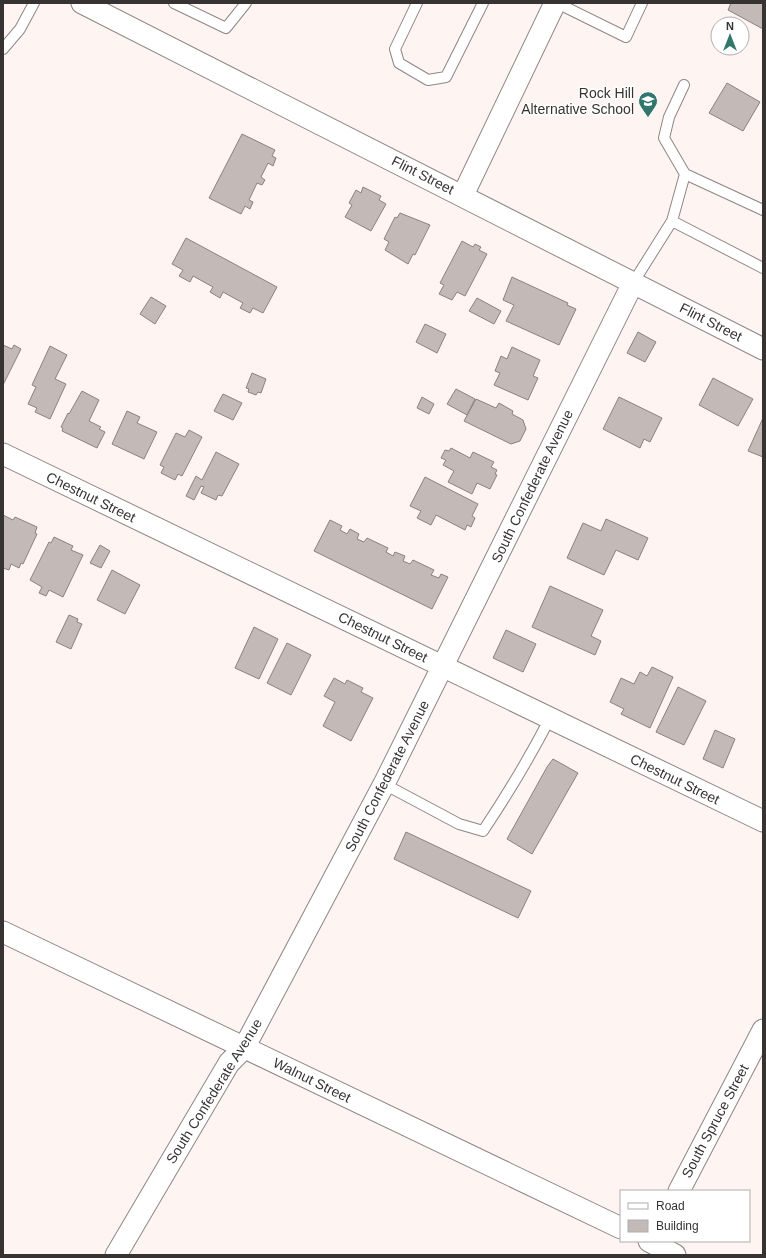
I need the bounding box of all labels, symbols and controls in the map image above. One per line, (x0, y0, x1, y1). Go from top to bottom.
north arrow (710, 16, 750, 56)
text: N (726, 20, 734, 32)
place label: Rock Hill Alternative School (521, 85, 634, 117)
school or university icon: Rock Hill Alternative School (637, 90, 659, 118)
street label: Flint Street (389, 153, 457, 198)
street label: Flint Street (677, 300, 745, 345)
street label: South Confederate Avenue (488, 407, 576, 565)
street label: Chestnut Street (44, 468, 138, 526)
street label: Chestnut Street (336, 608, 430, 666)
street label: South Confederate Avenue (342, 697, 432, 854)
street label: Chestnut Street (628, 750, 722, 808)
street label: South Confederate Avenue (163, 1015, 265, 1166)
street label: Walnut Street (271, 1054, 353, 1106)
street label: South Spruce Street (678, 1061, 752, 1180)
legend (620, 1190, 750, 1242)
text: Road (656, 1199, 685, 1213)
text: Building (656, 1219, 699, 1233)

